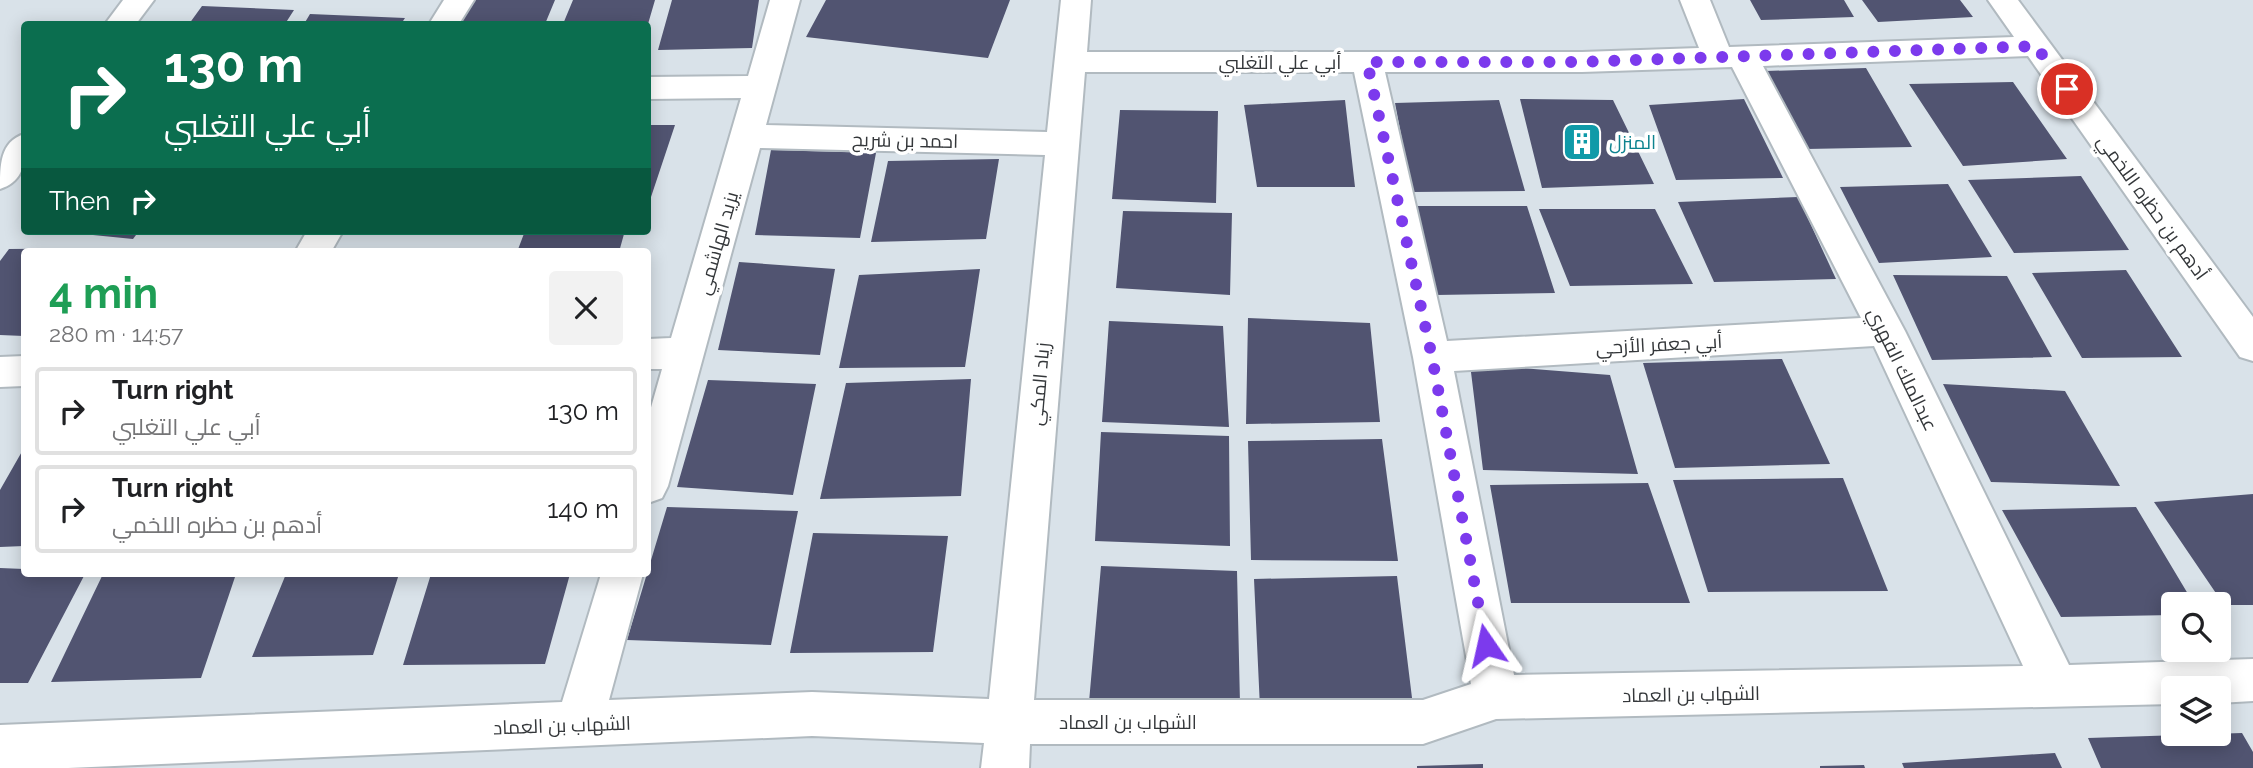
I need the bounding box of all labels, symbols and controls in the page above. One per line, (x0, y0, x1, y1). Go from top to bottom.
text: 130 m (164, 36, 303, 93)
icon: right (49, 49, 140, 140)
street label: أبي علي التغلبي (1219, 51, 1341, 77)
pin (2037, 59, 2097, 119)
icon: arrive (2048, 70, 2086, 108)
text: أبي علي التغلبي (164, 107, 371, 144)
building icon: المنزل (1561, 121, 1603, 163)
street label: احمد بن شريح (852, 128, 958, 155)
street label: أدهم بن حظره اللخمي (2090, 130, 2213, 286)
place label: المنزل (1609, 131, 1656, 154)
icon: right (124, 182, 162, 220)
text: Then (49, 186, 110, 216)
street label: يزيد الهاشمي (692, 189, 746, 298)
text: 4 min (49, 269, 158, 318)
button: close (549, 271, 623, 345)
street label: عبدالملك الفهري (1860, 304, 1942, 436)
text: 280 m · 14:57 (49, 320, 183, 347)
street label: أبي جعفر الأزحي (1595, 330, 1723, 362)
street label: زياد المكي (1024, 341, 1058, 427)
text: Turn right (112, 375, 233, 405)
icon: right (53, 392, 91, 430)
text: 130 m (548, 396, 619, 426)
text: أبي علي التغلبي (112, 413, 261, 440)
text: Turn right (112, 473, 233, 503)
icon: right (53, 490, 91, 528)
text: 140 m (547, 494, 619, 524)
text: أدهم بن حظره اللخمي (112, 511, 322, 538)
map controls (2161, 592, 2231, 746)
button: search (2161, 592, 2231, 662)
position arrow (1449, 608, 1523, 682)
button: layers (2161, 676, 2231, 746)
street label: الشهاب بن العماد (1622, 682, 1760, 707)
street label: الشهاب بن العماد (1059, 711, 1197, 734)
street label: الشهاب بن العماد (493, 712, 631, 739)

